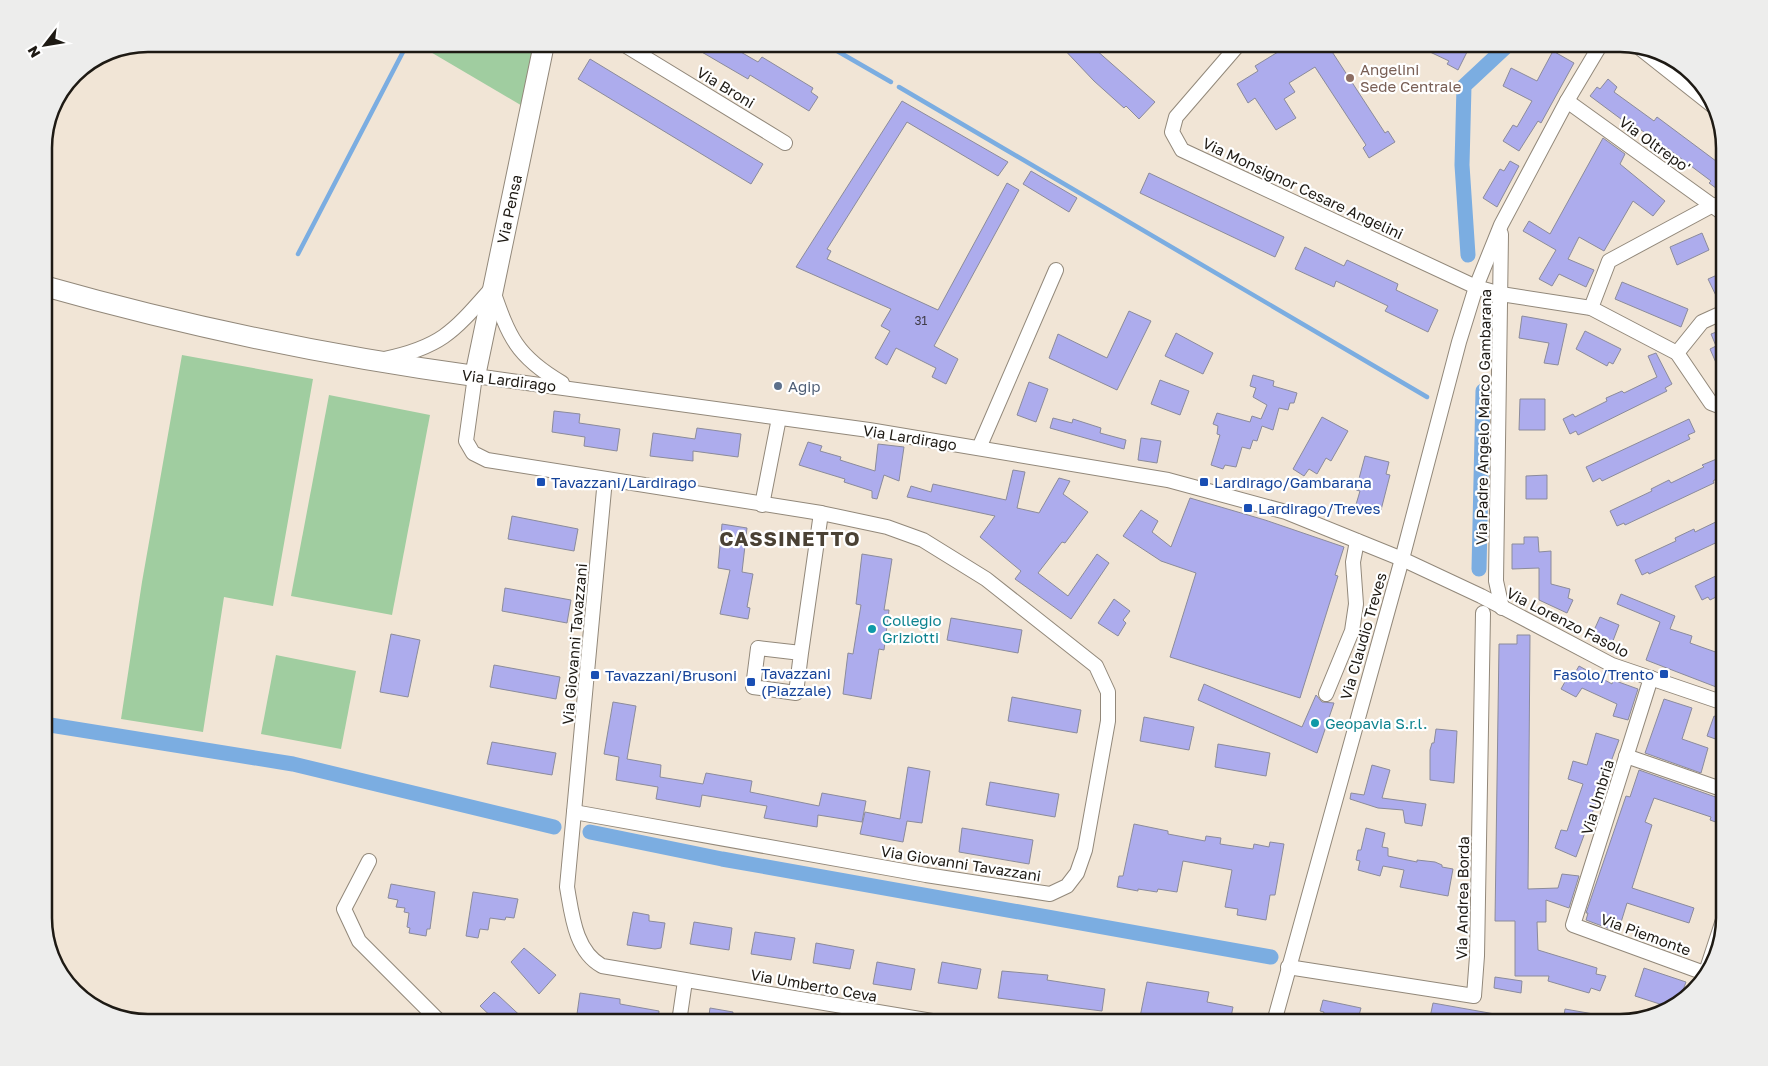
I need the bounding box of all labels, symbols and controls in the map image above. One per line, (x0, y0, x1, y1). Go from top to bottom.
north arrow (20, 20, 70, 70)
text: N (23, 43, 43, 61)
place label: Angelini Sede Centrale (1360, 60, 1462, 95)
street label: Via Broni (694, 63, 758, 111)
marker: Angelini Sede Centrale (1344, 72, 1356, 84)
street label: Via Oltrepo' (1616, 112, 1694, 176)
street label: Via Monsignor Cesare Angelini (1200, 134, 1406, 242)
street label: Via Pensa (493, 173, 525, 245)
street label: Via Padre Angelo Marco Gambarana (1472, 289, 1494, 545)
house number: 31 (915, 313, 928, 328)
street label: Via Lardirago (461, 365, 557, 395)
place label: Agip (788, 377, 820, 395)
marker: Agip (772, 380, 784, 392)
street label: Via Lardirago (862, 421, 958, 453)
place label: Tavazzani/Lardirago (551, 473, 696, 491)
place label: Lardirago/Gambarana (1214, 473, 1372, 491)
marker: Tavazzani/Lardirago (535, 476, 547, 488)
marker: Lardirago/Gambarana (1198, 476, 1210, 488)
place label: Lardirago/Treves (1258, 499, 1381, 517)
marker: Lardirago/Treves (1242, 502, 1254, 514)
district label: CASSINETTO (719, 526, 861, 550)
street label: Via Giovanni Tavazzani (558, 563, 590, 725)
street label: Via Claudio Treves (1336, 570, 1390, 702)
street label: Via Lorenzo Fasolo (1504, 583, 1632, 661)
place label: Collegio Griziotti (882, 611, 942, 646)
marker: Collegio Griziotti (866, 623, 878, 635)
place label: Tavazzani (Piazzale) (761, 664, 832, 699)
place label: Fasolo/Trento (1553, 665, 1654, 683)
place label: Tavazzani/Brusoni (605, 666, 737, 684)
marker: Fasolo/Trento (1658, 668, 1670, 680)
marker: Tavazzani/Brusoni (589, 669, 601, 681)
marker: Tavazzani (Piazzale) (745, 676, 757, 688)
place label: Geopavia S.r.l. (1325, 714, 1428, 732)
marker: Geopavia S.r.l. (1309, 717, 1321, 729)
street label: Via Umbria (1577, 757, 1617, 837)
street label: Via Andrea Borda (1452, 836, 1472, 960)
street label: Via Giovanni Tavazzani (880, 841, 1042, 885)
street label: Via Piemonte (1598, 909, 1694, 959)
street label: Via Umberto Ceva (749, 965, 879, 1005)

